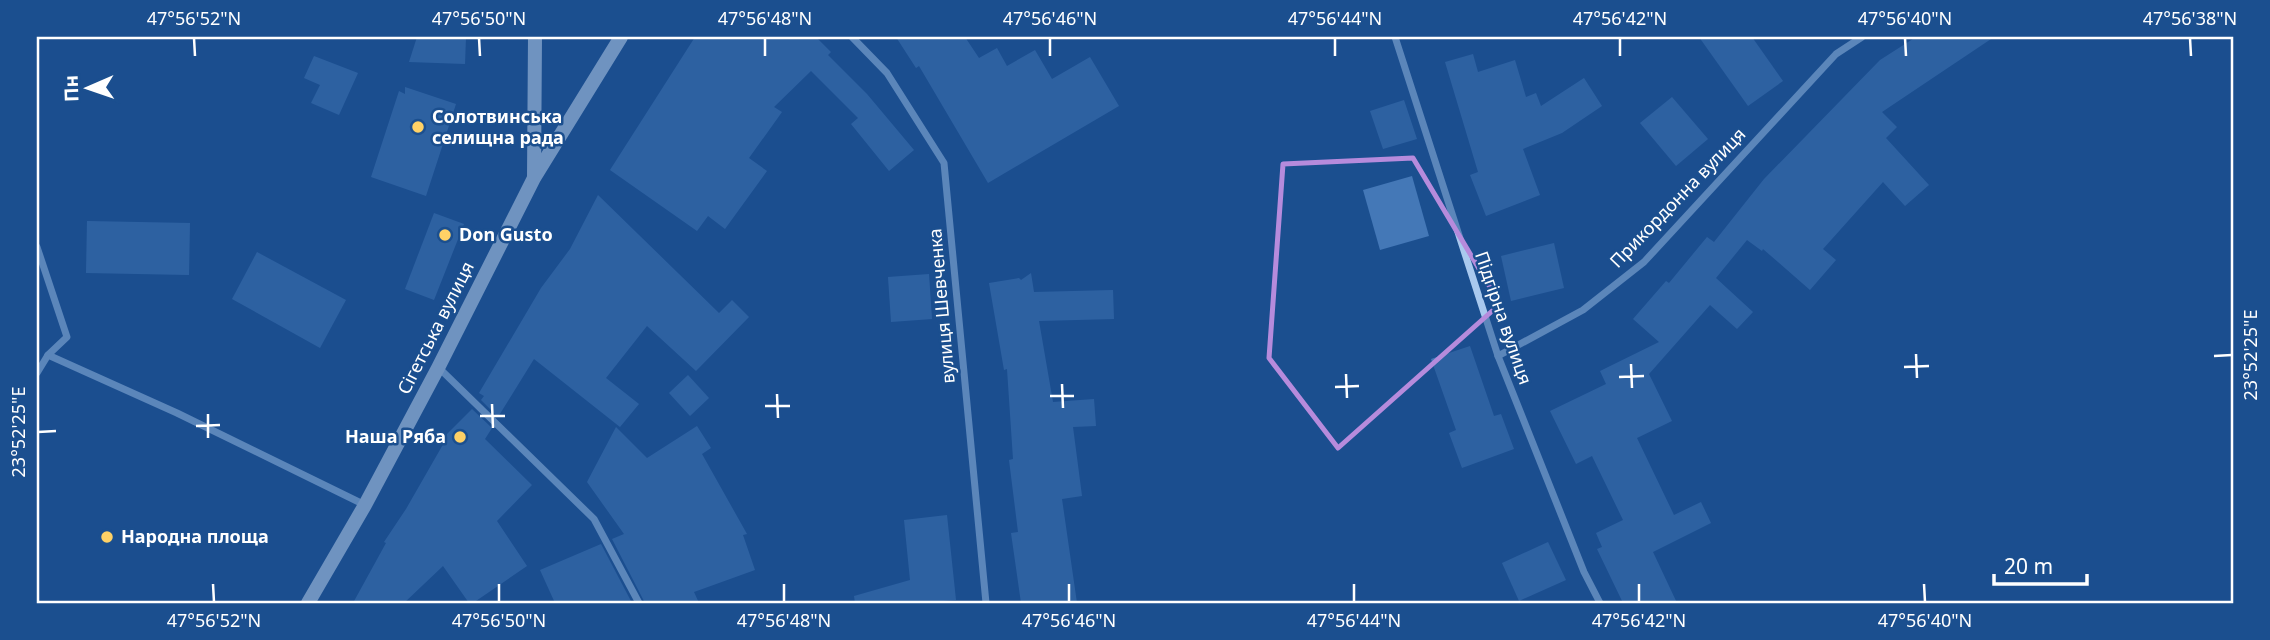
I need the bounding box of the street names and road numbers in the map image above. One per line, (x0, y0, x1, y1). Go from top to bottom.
street label: Прикордонна вулиця (1604, 122, 1750, 272)
street label: вулиця Шевченка (922, 228, 960, 385)
street label: Підгірна вулиця (1470, 248, 1538, 387)
street label: Сігетська вулиця (391, 257, 479, 398)

